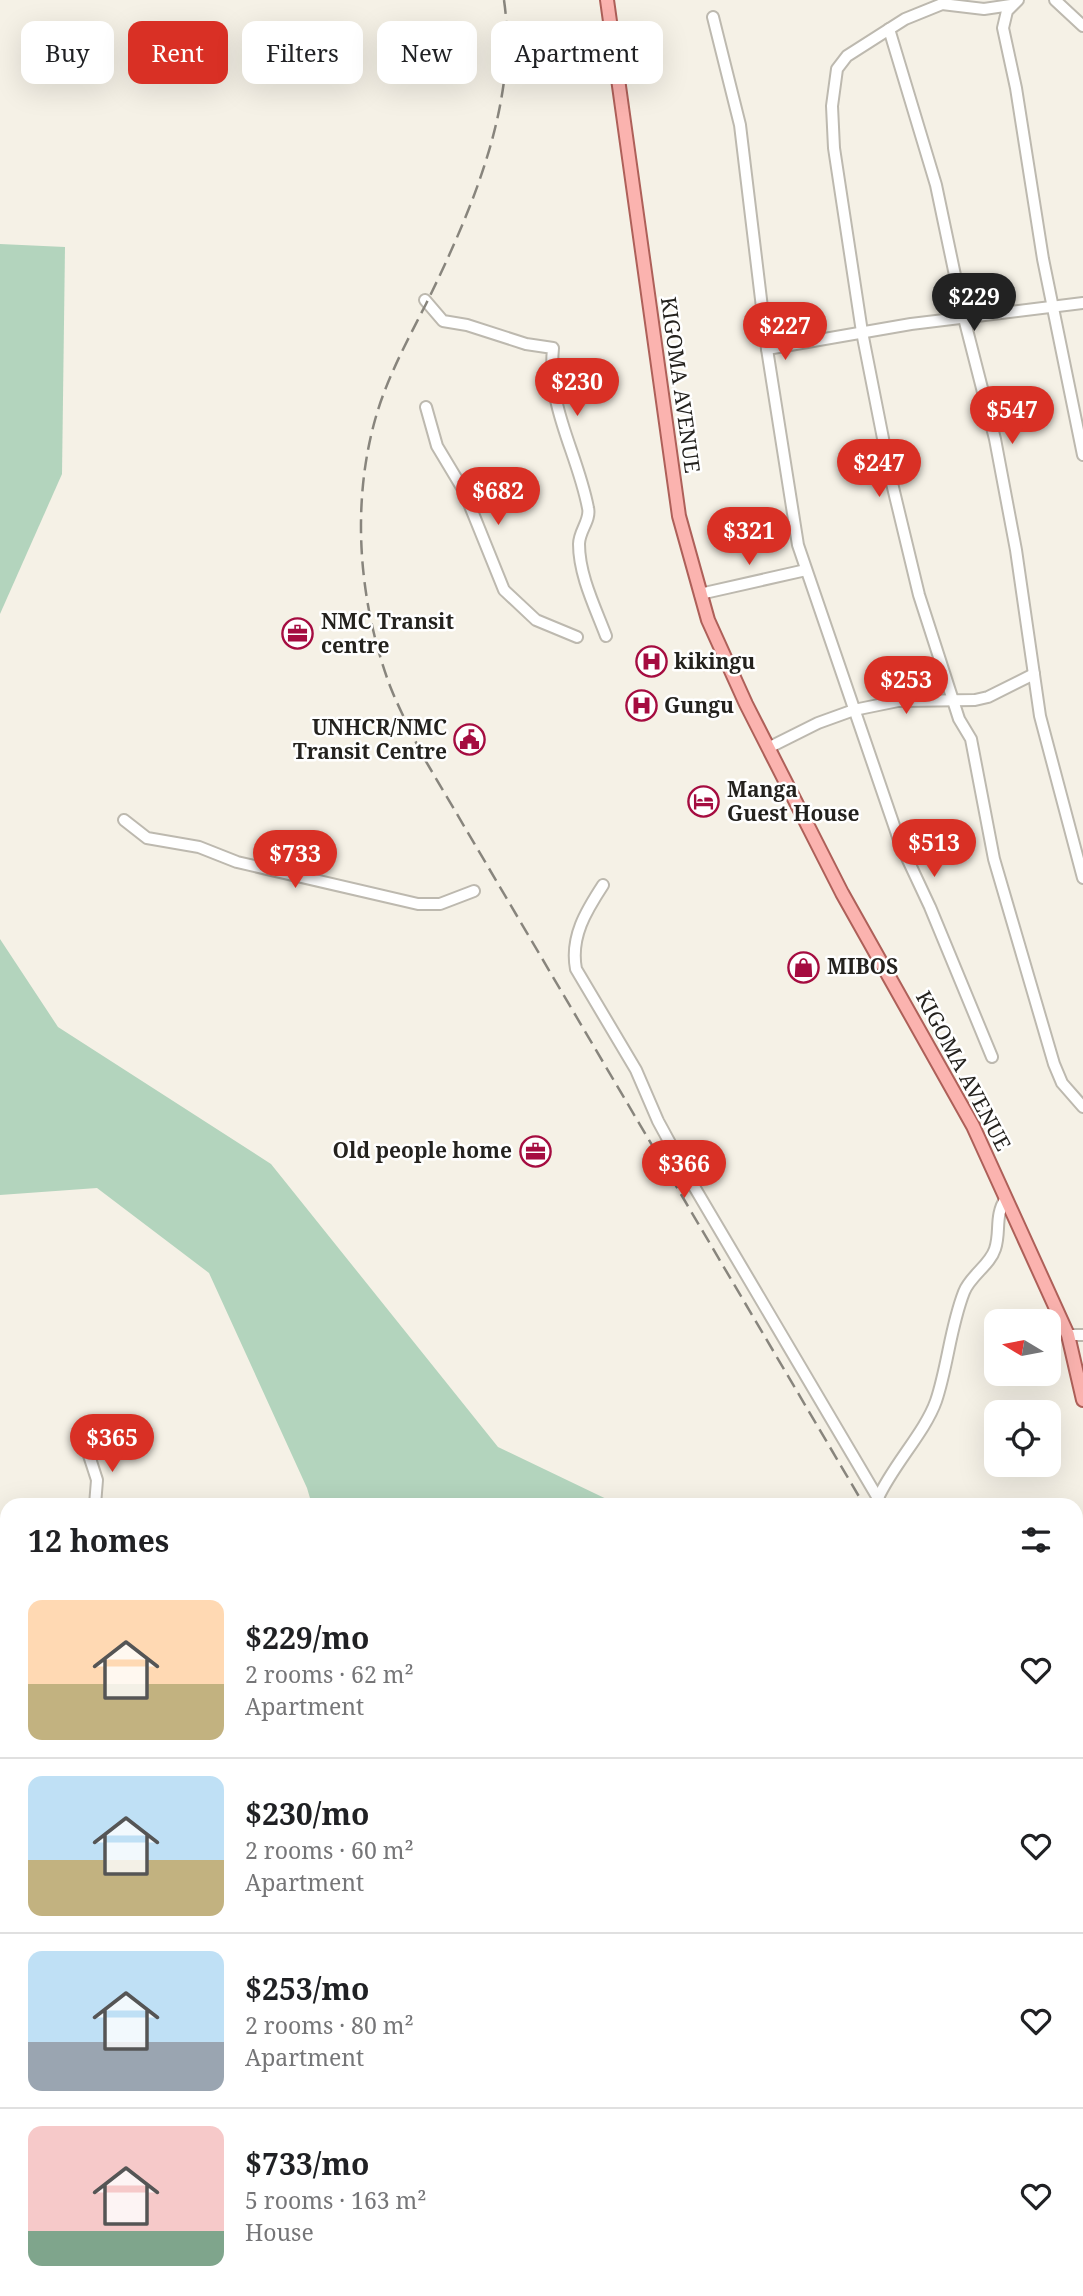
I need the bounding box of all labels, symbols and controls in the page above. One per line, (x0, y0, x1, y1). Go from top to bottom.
chip: Buy (21, 21, 114, 84)
chip: Rent (128, 21, 228, 84)
chip: Filters (242, 21, 363, 84)
chip: New (377, 21, 477, 84)
chip: Apartment (491, 21, 663, 84)
pin: $229 (933, 274, 1015, 333)
text: $229 (948, 280, 1000, 312)
street label: KIGOMA AVENUE (655, 295, 707, 475)
pin: $227 (744, 302, 826, 362)
text: $227 (759, 309, 811, 341)
pin: $230 (536, 358, 618, 418)
text: $230 (551, 365, 603, 397)
pin: $547 (971, 386, 1053, 446)
text: $547 (986, 393, 1038, 425)
pin: $247 (838, 440, 920, 499)
text: $247 (853, 446, 905, 478)
pin: $682 (457, 468, 539, 527)
text: $682 (472, 474, 524, 506)
pin: $321 (708, 508, 790, 567)
text: $321 (723, 514, 775, 546)
place label: NMC Transit centre (321, 607, 454, 659)
office icon: NMC Transit centre (281, 617, 315, 651)
hospital icon: kikingu (634, 645, 668, 679)
place label: kikingu (674, 647, 755, 675)
pin: $253 (865, 656, 947, 716)
text: $253 (880, 663, 932, 695)
hospital icon: Gungu (624, 689, 658, 723)
place label: Gungu (664, 691, 734, 719)
place label: UNHCR/NMC Transit Centre (293, 713, 447, 765)
public building icon: UNHCR/NMC Transit Centre (453, 723, 487, 757)
place label: Manga Guest House (727, 775, 859, 827)
hotel icon: Manga Guest House (687, 785, 721, 819)
pin: $513 (893, 820, 975, 879)
text: $513 (908, 826, 960, 858)
pin: $733 (254, 830, 336, 890)
text: $733 (269, 837, 321, 869)
shop icon: MIBOS (787, 950, 821, 984)
place label: MIBOS (827, 952, 898, 980)
street label: KIGOMA AVENUE (910, 986, 1018, 1155)
office icon: Old people home (518, 1134, 552, 1168)
place label: Old people home (333, 1136, 512, 1164)
pin: $366 (643, 1140, 725, 1200)
text: $366 (658, 1147, 710, 1179)
north arrow (984, 1309, 1060, 1386)
map controls (984, 1309, 1061, 1477)
button: locate (984, 1400, 1061, 1477)
pin: $365 (71, 1414, 153, 1474)
text: $365 (86, 1421, 138, 1453)
text: 12 homes (28, 1520, 169, 1561)
icon: filters (1017, 1521, 1055, 1559)
text: $229/mo (245, 1617, 369, 1658)
icon: home (84, 1628, 168, 1712)
icon: heart (1017, 1651, 1055, 1689)
text: 2 rooms · 62 m² (245, 1658, 414, 1690)
text: Apartment (245, 1690, 364, 1722)
text: $230/mo (245, 1793, 369, 1834)
icon: home (84, 1804, 168, 1888)
icon: heart (1017, 1827, 1055, 1865)
text: 2 rooms · 60 m² (245, 1834, 414, 1866)
text: Apartment (245, 1866, 364, 1898)
text: $253/mo (245, 1968, 369, 2009)
icon: home (84, 1979, 168, 2063)
icon: heart (1017, 2002, 1055, 2040)
text: 2 rooms · 80 m² (245, 2009, 414, 2041)
text: Apartment (245, 2041, 364, 2073)
text: $733/mo (245, 2143, 369, 2184)
icon: home (84, 2154, 168, 2238)
icon: heart (1017, 2177, 1055, 2215)
text: 5 rooms · 163 m² (245, 2184, 427, 2216)
text: House (245, 2216, 314, 2248)

